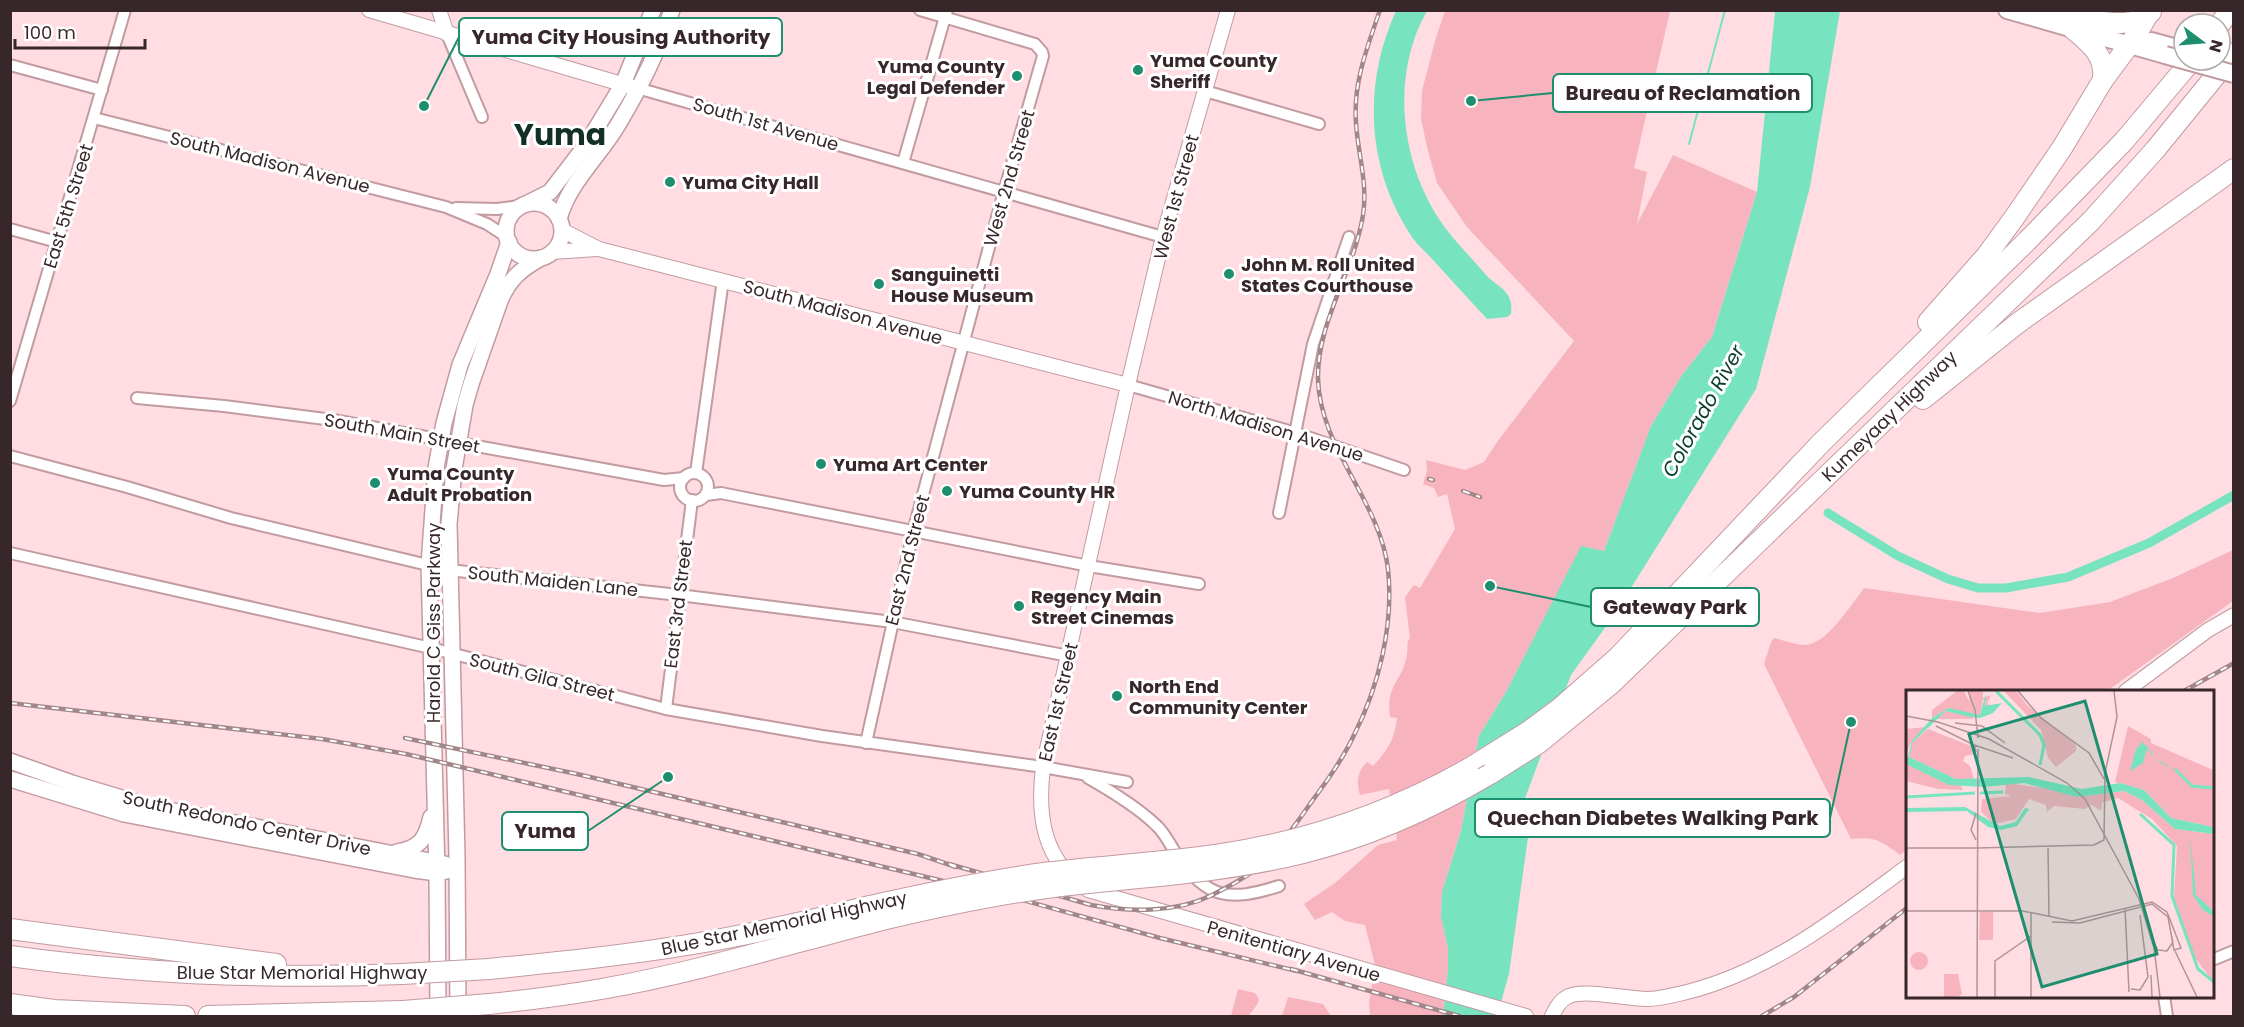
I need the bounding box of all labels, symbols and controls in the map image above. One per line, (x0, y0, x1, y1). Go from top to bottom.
scale bar (15, 12, 146, 50)
north arrow (2172, 12, 2232, 72)
callout: Yuma City Housing Authority (459, 18, 782, 56)
text: 100 m (24, 20, 76, 45)
text: Yuma City Housing Authority (471, 23, 771, 51)
text: N (2203, 37, 2229, 55)
place label: Yuma County Sheriff (1150, 48, 1278, 94)
place label: Yuma County Legal Defender (867, 54, 1006, 100)
marker: Yuma County Sheriff (1131, 63, 1145, 77)
marker: Yuma County Legal Defender (1010, 69, 1024, 83)
callout: Bureau of Reclamation (1553, 74, 1812, 112)
text: Bureau of Reclamation (1566, 79, 1800, 107)
street label: South 1st Avenue (690, 91, 842, 157)
street label: West 2nd Street (978, 107, 1040, 249)
district label: Yuma (514, 113, 606, 156)
street label: South Madison Avenue (167, 125, 373, 199)
street label: West 1st Street (1147, 132, 1205, 262)
street label: East 5th Street (37, 141, 99, 271)
place label: Yuma City Hall (682, 170, 819, 195)
marker: Yuma City Hall (663, 175, 677, 189)
place label: John M. Roll United States Courthouse (1241, 252, 1415, 298)
place label: Sanguinetti House Museum (891, 262, 1034, 308)
marker: John M. Roll United States Courthouse (1222, 267, 1236, 281)
street label: South Madison Avenue (740, 273, 946, 351)
marker: Sanguinetti House Museum (872, 277, 886, 291)
water label: Colorado River (1655, 339, 1751, 482)
street label: Kumeyaay Highway (1816, 345, 1962, 487)
street label: North Madison Avenue (1165, 384, 1367, 468)
street label: South Main Street (322, 407, 482, 459)
place label: Yuma Art Center (833, 452, 988, 477)
marker: Yuma Art Center (814, 457, 828, 471)
place label: Yuma County Adult Probation (387, 461, 532, 507)
marker: Yuma County Adult Probation (368, 476, 382, 490)
place label: Yuma County HR (959, 479, 1115, 504)
marker: Yuma County HR (940, 484, 954, 498)
street label: East 2nd Street (879, 492, 935, 628)
street label: Harold C Giss Parkway (421, 523, 446, 723)
street label: East 3rd Street (658, 538, 698, 670)
street label: South Maiden Lane (467, 560, 639, 602)
place label: Regency Main Street Cinemas (1031, 584, 1174, 630)
callout: Gateway Park (1591, 588, 1759, 626)
text: Gateway Park (1603, 593, 1748, 621)
marker: Regency Main Street Cinemas (1012, 599, 1026, 613)
street label: East 1st Street (1032, 640, 1084, 764)
street label: South Gila Street (467, 647, 617, 707)
place label: North End Community Center (1129, 674, 1308, 720)
marker: North End Community Center (1110, 689, 1124, 703)
inset map (1906, 690, 2214, 997)
street label: South Redondo Center Drive (121, 784, 373, 862)
callout: Quechan Diabetes Walking Park (1475, 799, 1830, 837)
text: Quechan Diabetes Walking Park (1487, 804, 1819, 832)
callout: Yuma (502, 812, 588, 850)
text: Yuma (514, 817, 576, 845)
street label: Blue Star Memorial Highway (659, 885, 909, 961)
street label: Penitentiary Avenue (1204, 914, 1384, 988)
street label: Blue Star Memorial Highway (177, 960, 427, 985)

